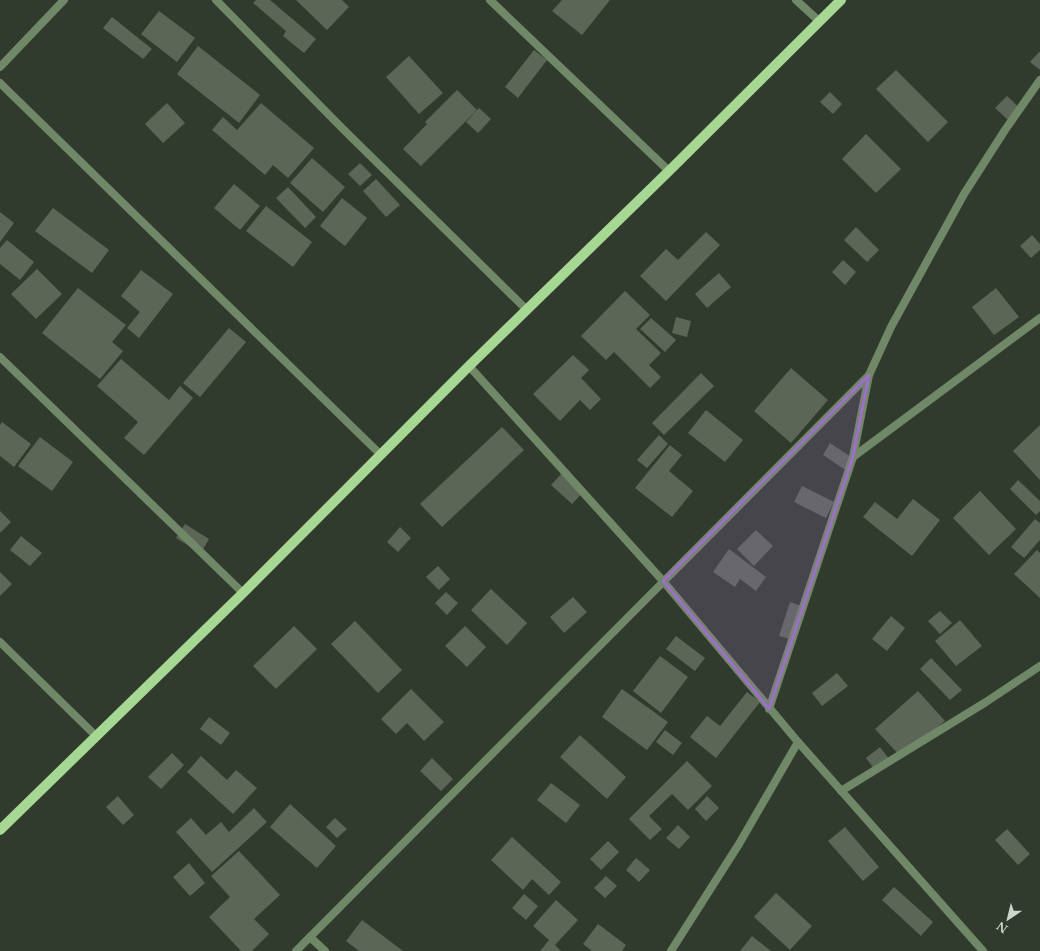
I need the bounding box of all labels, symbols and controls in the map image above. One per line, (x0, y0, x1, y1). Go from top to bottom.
north arrow (988, 899, 1028, 939)
text: N (993, 918, 1011, 936)

